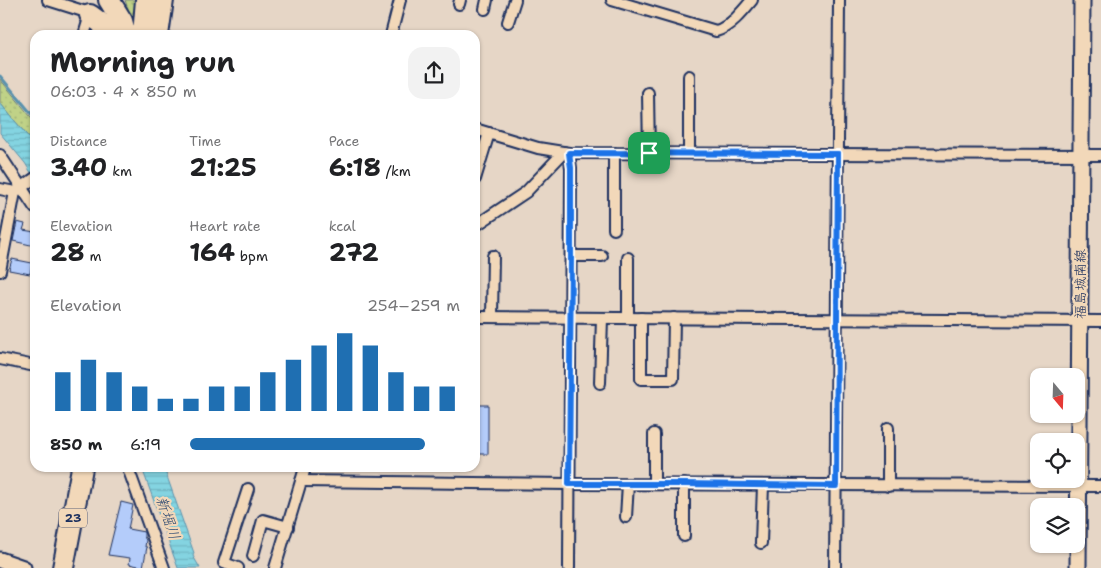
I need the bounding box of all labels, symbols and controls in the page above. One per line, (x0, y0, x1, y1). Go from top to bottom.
text: Morning run (50, 43, 235, 81)
button: share (408, 47, 460, 99)
text: 06:03 · 4 × 850 m (50, 81, 197, 102)
text: Distance (50, 132, 107, 150)
text: Time (189, 132, 221, 150)
text: Pace (329, 132, 359, 150)
pin (628, 132, 670, 174)
icon: arrive (635, 139, 663, 167)
text: 3.40 (50, 150, 107, 184)
text: 21:25 (189, 150, 257, 184)
text: 6:18 (329, 150, 381, 184)
text: km (107, 162, 132, 180)
text: /km (381, 162, 411, 180)
text: Elevation (50, 217, 113, 235)
text: Heart rate (189, 217, 261, 235)
text: kcal (329, 217, 356, 235)
text: 28 (50, 235, 85, 269)
text: 164 (189, 235, 235, 269)
text: 272 (329, 235, 379, 269)
text: m (85, 247, 102, 265)
text: bpm (235, 247, 268, 265)
street label: 福島城南線 (1071, 249, 1089, 319)
text: Elevation (50, 295, 122, 316)
text: 254–259 m (367, 295, 460, 316)
north arrow (1030, 368, 1085, 422)
map controls (1030, 368, 1085, 553)
button: locate (1030, 433, 1085, 488)
text: 850 m (50, 434, 102, 455)
text: 6:19 (130, 434, 161, 455)
water label: 新堀川 (151, 493, 185, 543)
button: layers (1030, 498, 1085, 553)
road number: 23 (59, 508, 87, 528)

